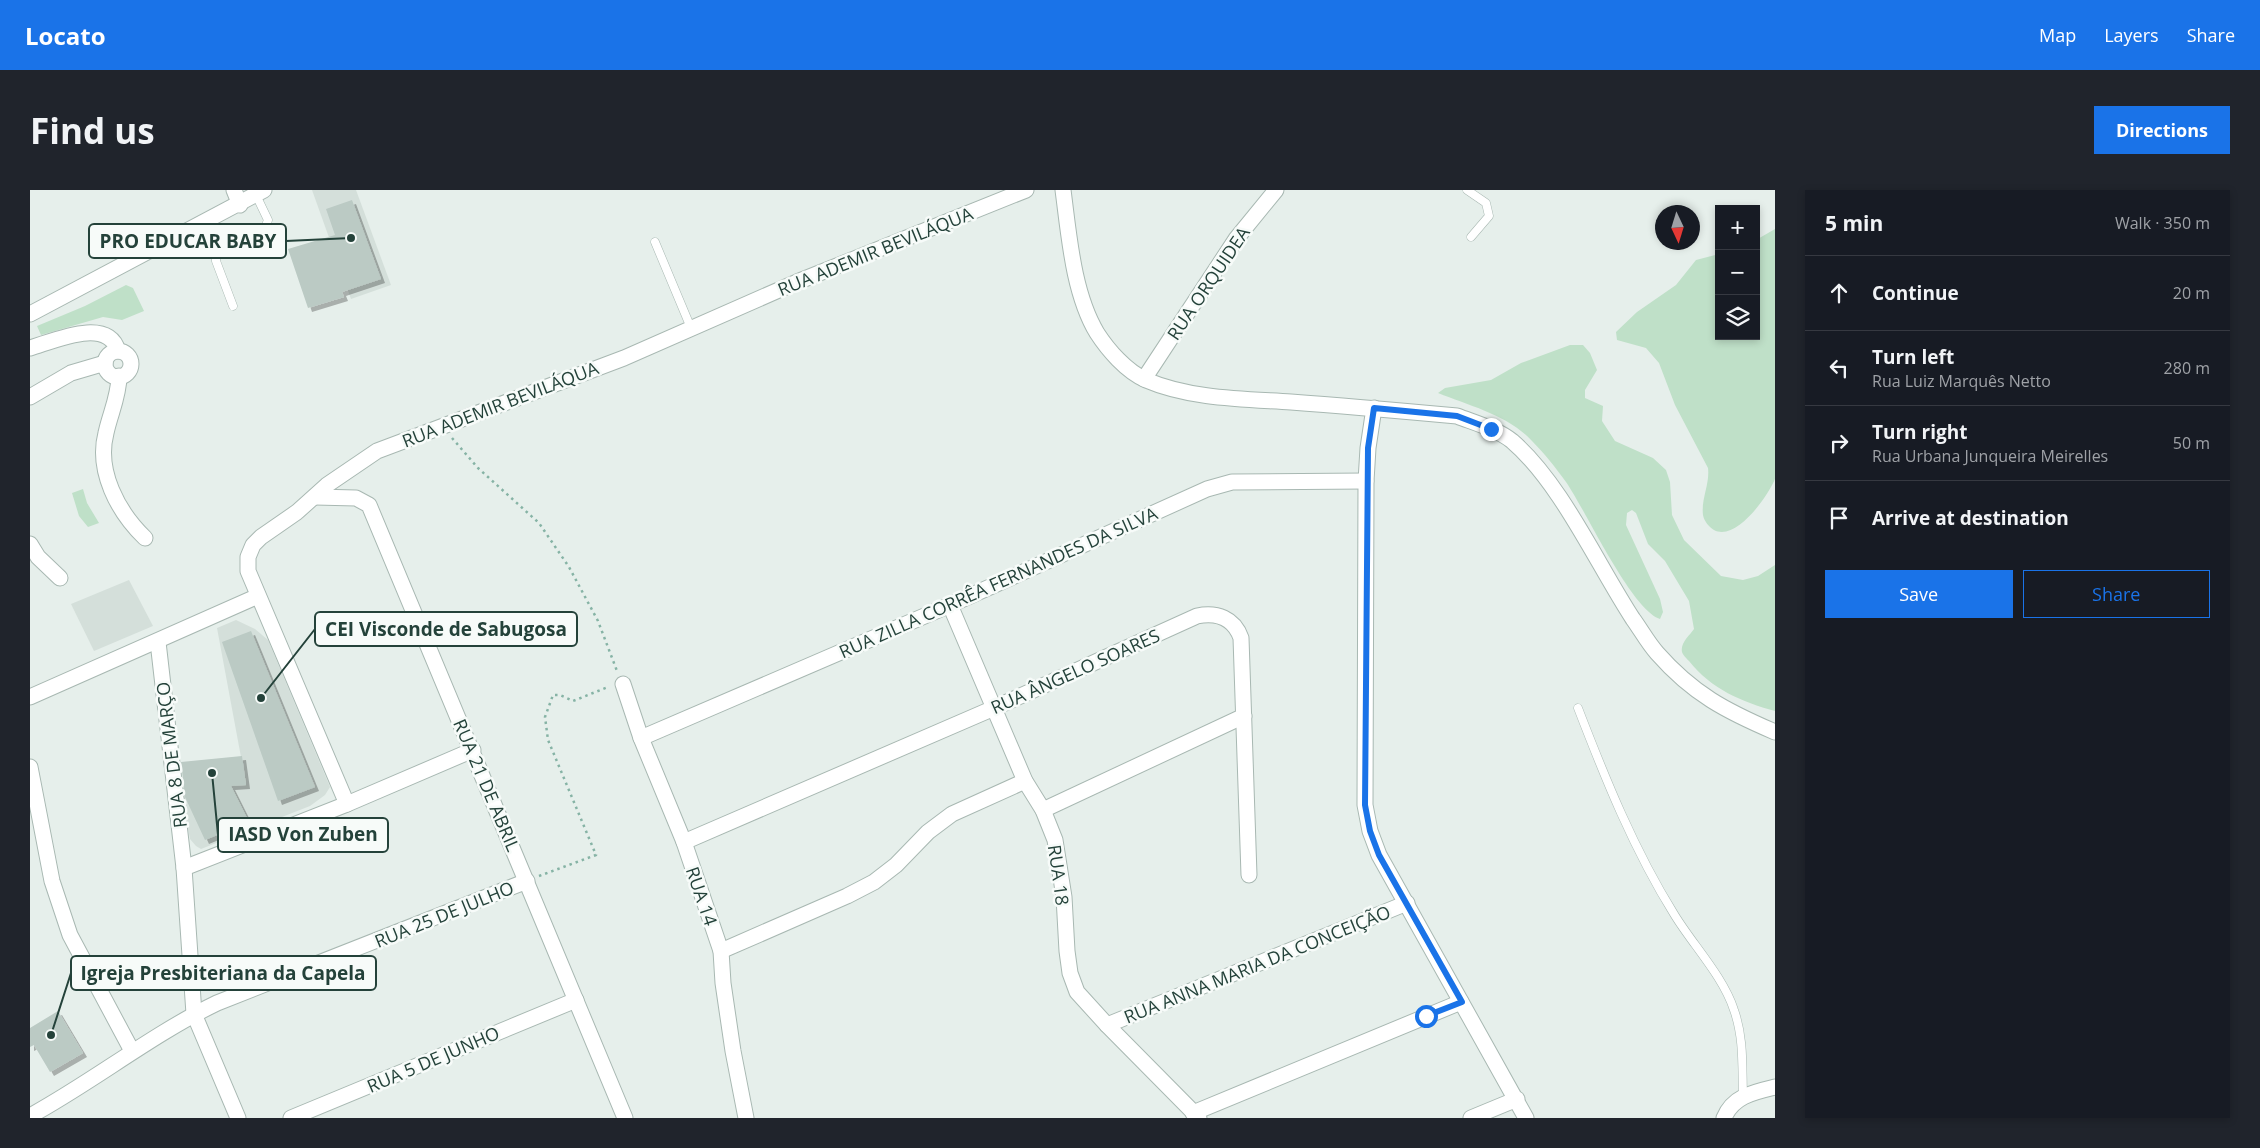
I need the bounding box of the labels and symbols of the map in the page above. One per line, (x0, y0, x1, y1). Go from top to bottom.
street label: RUA ADEMIR BEVILÁQUA (774, 201, 977, 301)
north arrow (1655, 205, 1700, 250)
street label: RUA ORQUIDEA (1161, 221, 1255, 344)
callout: PRO EDUCAR BABY (89, 224, 286, 258)
text: PRO EDUCAR BABY (100, 228, 277, 254)
street label: RUA ADEMIR BEVILÁQUA (398, 355, 602, 453)
route end (1480, 418, 1503, 441)
street label: RUA ZILLA CORRÊA FERNANDES DA SILVA (835, 500, 1162, 663)
callout: CEI Visconde de Sabugosa (315, 612, 577, 646)
text: CEI Visconde de Sabugosa (325, 616, 567, 642)
street label: RUA ÂNGELO SOARES (987, 623, 1163, 719)
street label: RUA 8 DE MARÇO (150, 681, 192, 829)
street label: RUA 21 DE ABRIL (448, 715, 526, 855)
callout: IASD Von Zuben (218, 818, 388, 852)
text: IASD Von Zuben (228, 821, 378, 847)
street label: RUA 18 (1043, 843, 1075, 907)
street label: RUA 14 (681, 863, 723, 929)
street label: RUA 25 DE JULHO (371, 875, 517, 953)
street label: RUA ANNA MARIA DA CONCEIÇÃO (1120, 899, 1394, 1029)
callout: Igreja Presbiteriana da Capela (71, 956, 376, 990)
text: Igreja Presbiteriana da Capela (81, 960, 365, 986)
route start (1415, 1005, 1438, 1028)
street label: RUA 5 DE JUNHO (363, 1020, 503, 1098)

